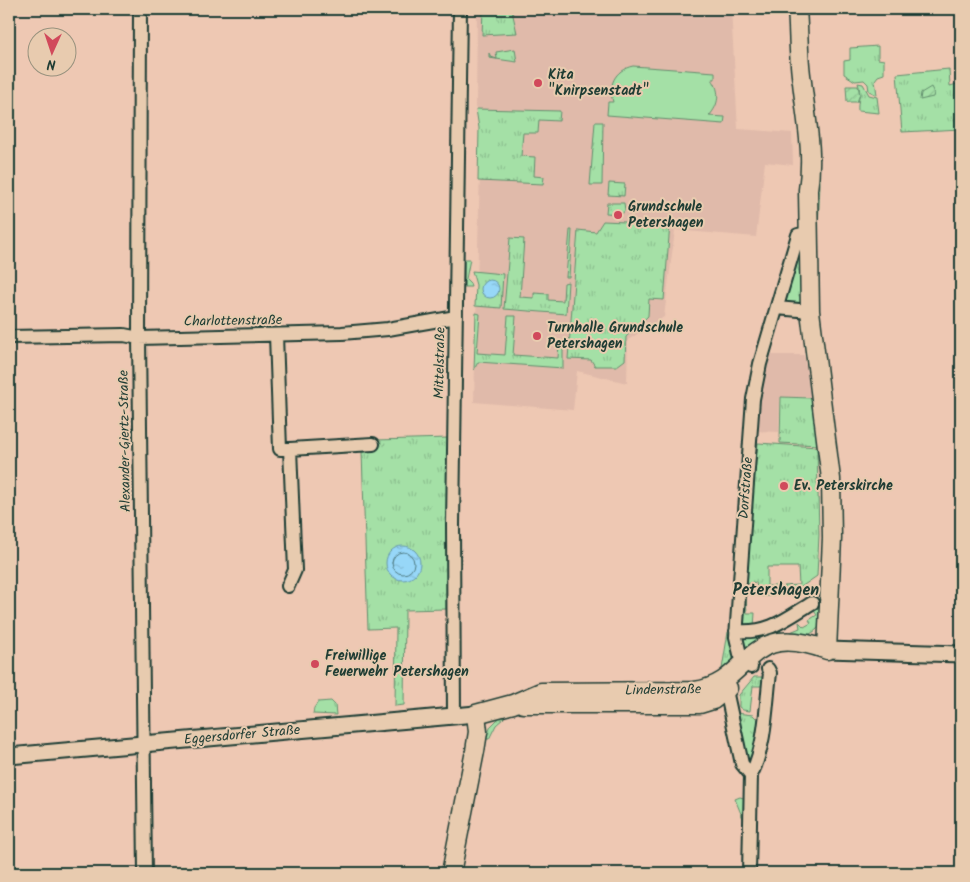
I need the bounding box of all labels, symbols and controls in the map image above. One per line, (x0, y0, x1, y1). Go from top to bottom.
north arrow (28, 28, 78, 78)
text: N (46, 53, 56, 75)
place label: Kita "Knirpsenstadt" (548, 64, 649, 102)
marker: Kita "Knirpsenstadt" (532, 77, 544, 89)
place label: Grundschule Petershagen (628, 196, 704, 234)
marker: Grundschule Petershagen (612, 209, 624, 221)
street label: Charlottenstraße (184, 309, 283, 333)
place label: Turnhalle Grundschule Petershagen (547, 317, 683, 355)
street label: Mittelstraße (428, 326, 452, 399)
marker: Turnhalle Grundschule Petershagen (531, 330, 543, 342)
street label: Alexander-Giertz-Straße (113, 369, 137, 512)
street label: Dorfstraße (733, 455, 759, 520)
place label: Ev. Peterskirche (794, 475, 893, 497)
marker: Ev. Peterskirche (778, 480, 790, 492)
district label: Petershagen (733, 578, 819, 603)
place label: Freiwillige Feuerwehr Petershagen (325, 645, 469, 683)
marker: Freiwillige Feuerwehr Petershagen (309, 658, 321, 670)
street label: Lindenstraße (625, 678, 702, 702)
street label: Eggersdorfer Straße (183, 719, 302, 751)

